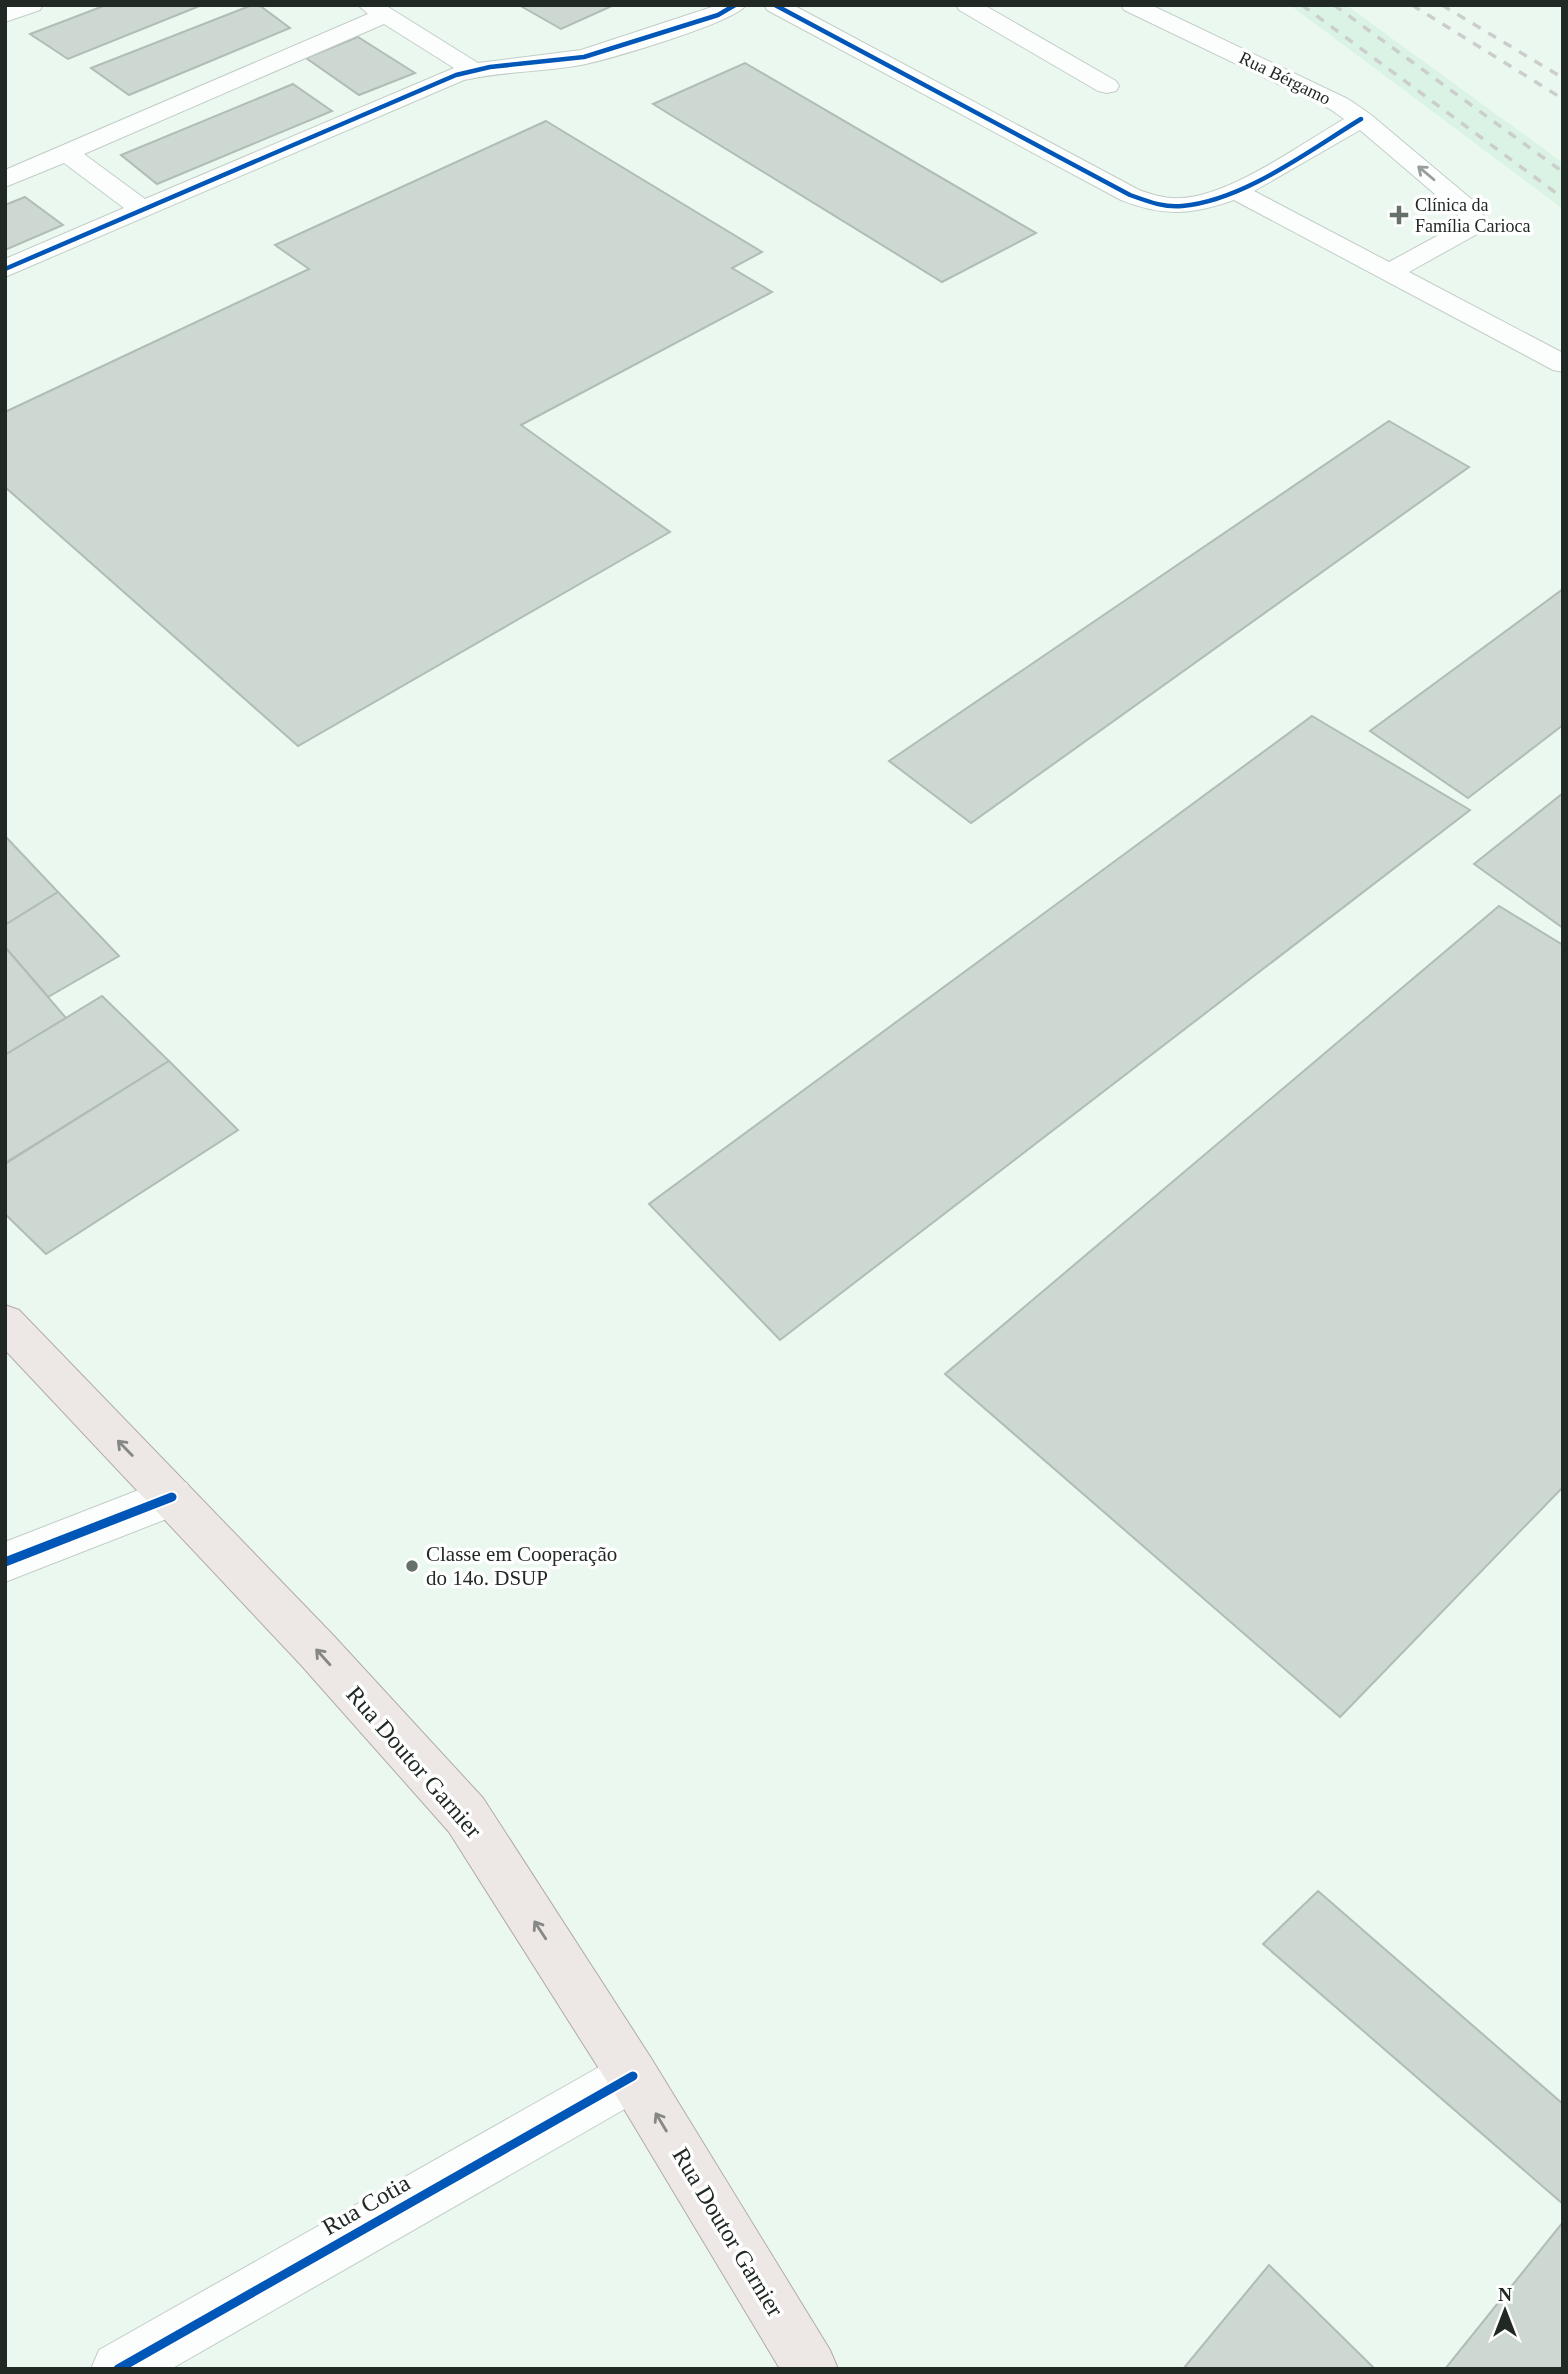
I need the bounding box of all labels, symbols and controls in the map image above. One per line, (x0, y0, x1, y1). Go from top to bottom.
street label: Rua Bérgamo (1236, 47, 1334, 109)
one-way arrow (1418, 165, 1436, 181)
place label: Clínica da Família Carioca (1415, 195, 1530, 236)
marker: Clínica da Família Carioca (1389, 205, 1409, 225)
one-way arrow (117, 1439, 134, 1456)
place label: Classe em Cooperação do 14o. DSUP (426, 1542, 617, 1590)
marker: Classe em Cooperação do 14o. DSUP (404, 1558, 420, 1574)
one-way arrow (314, 1649, 331, 1666)
street label: Rua Doutor Garnier (341, 1681, 487, 1843)
one-way arrow (532, 1921, 547, 1940)
one-way arrow (654, 2113, 668, 2133)
street label: Rua Doutor Garnier (667, 2143, 789, 2321)
street label: Rua Cotia (318, 2169, 415, 2240)
north arrow (1470, 2276, 1540, 2346)
text: N (1498, 2284, 1512, 2305)

